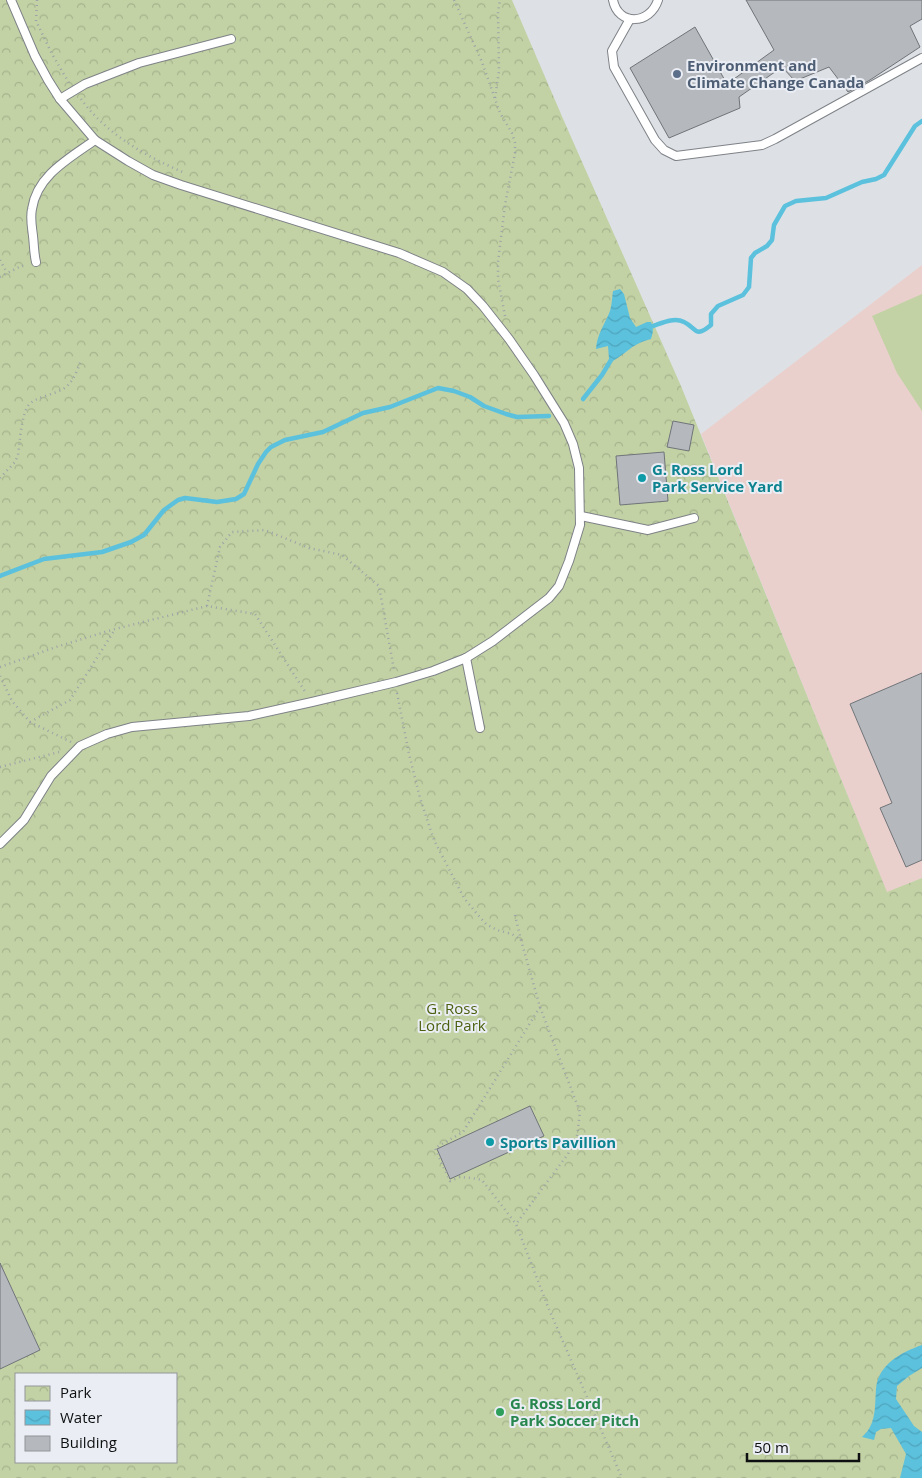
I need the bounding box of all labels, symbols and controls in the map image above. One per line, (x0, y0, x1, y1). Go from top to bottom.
place label: Environment and Climate Change Canada (687, 55, 864, 92)
marker: Environment and Climate Change Canada (671, 68, 683, 80)
place label: G. Ross Lord Park Service Yard (652, 459, 783, 496)
marker: G. Ross Lord Park Service Yard (636, 472, 648, 484)
park label: G. Ross Lord Park (418, 998, 486, 1035)
place label: Sports Pavillion (500, 1132, 616, 1152)
marker: Sports Pavillion (484, 1136, 496, 1148)
legend (15, 1373, 178, 1463)
text: Park (60, 1382, 91, 1402)
place label: G. Ross Lord Park Soccer Pitch (510, 1393, 639, 1430)
marker: G. Ross Lord Park Soccer Pitch (494, 1406, 506, 1418)
text: Water (60, 1407, 102, 1427)
scale bar (747, 1430, 860, 1462)
text: Building (60, 1432, 117, 1452)
text: 50 m (754, 1437, 789, 1457)

